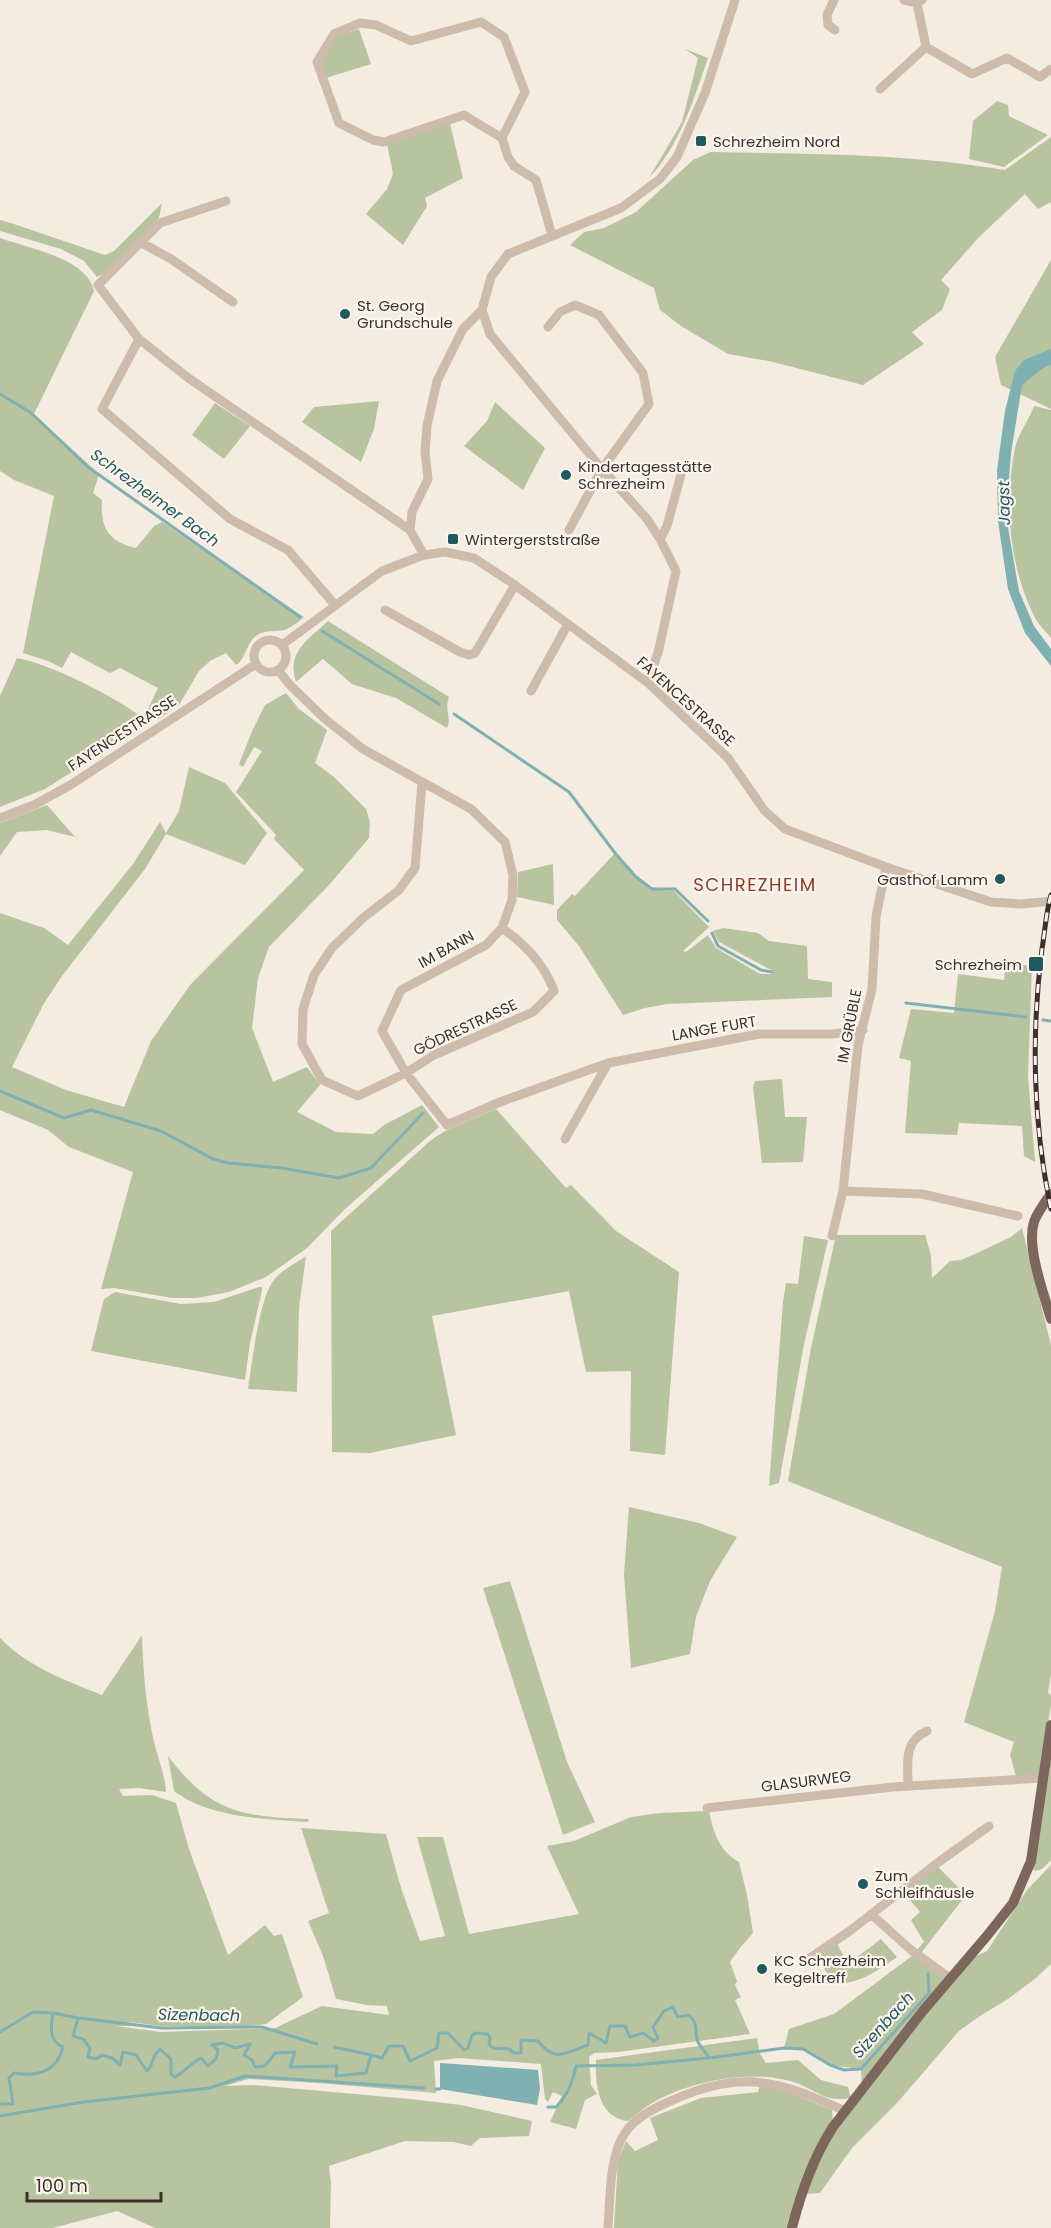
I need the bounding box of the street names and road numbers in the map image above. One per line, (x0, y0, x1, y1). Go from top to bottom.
street label: FAYENCESTRASSE (632, 651, 740, 751)
street label: FAYENCESTRASSE (64, 690, 180, 776)
street label: IM BANN (414, 925, 478, 973)
street label: IM GRÜBLE (832, 987, 866, 1065)
street label: GÖDRESTRASSE (410, 994, 520, 1060)
street label: LANGE FURT (670, 1010, 758, 1046)
street label: GLASURWEG (760, 1765, 852, 1797)

